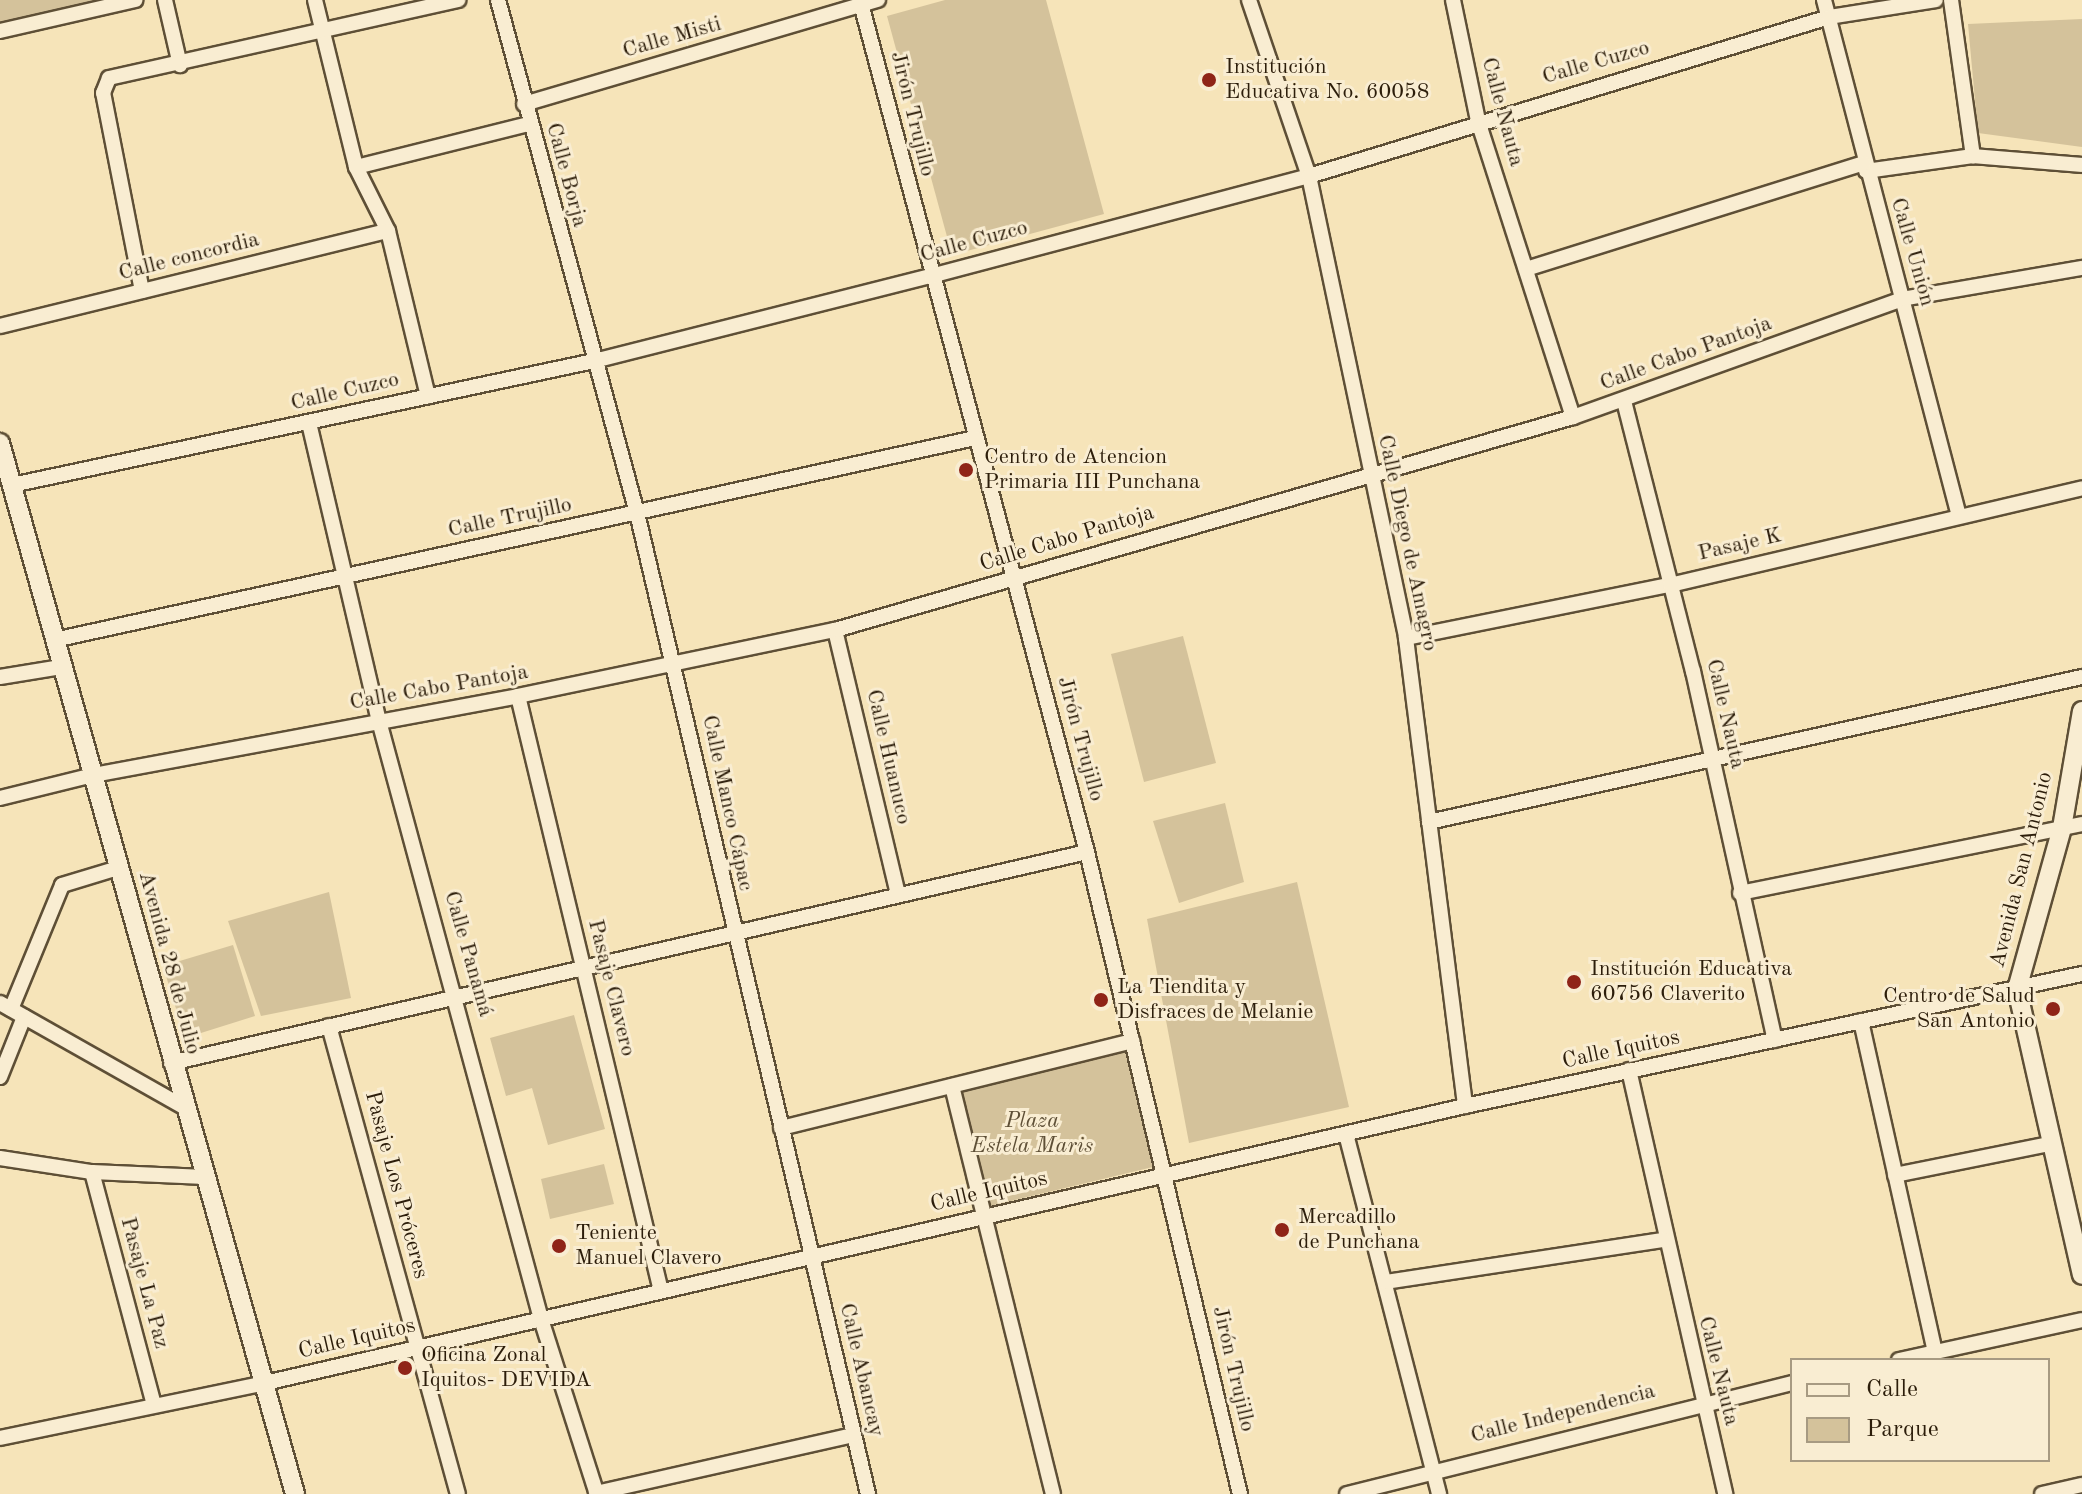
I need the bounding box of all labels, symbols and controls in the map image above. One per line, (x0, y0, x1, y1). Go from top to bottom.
street label: Calle Misti (620, 11, 724, 65)
street label: Calle Cuzco (1539, 35, 1653, 91)
street label: Jirón Trujillo (884, 49, 940, 179)
place label: Institución Educativa No. 60058 (1225, 54, 1429, 106)
street label: Calle Nauta (1475, 55, 1529, 169)
marker: Institución Educativa No. 60058 (1200, 71, 1218, 89)
street label: Calle Borja (539, 120, 593, 230)
street label: Calle Unión (1884, 195, 1940, 309)
street label: Calle Cuzco (917, 215, 1031, 269)
street label: Calle concordia (116, 227, 262, 287)
street label: Calle Cabo Pantoja (1596, 311, 1776, 397)
street label: Calle Cuzco (288, 367, 402, 417)
street label: Calle Diego de Amagro (1371, 432, 1443, 654)
place label: Centro de Atencion Primaria III Punchana (984, 444, 1200, 496)
marker: Centro de Atencion Primaria III Punchana (955, 459, 977, 481)
street label: Calle Trujillo (446, 492, 574, 544)
street label: Calle Cabo Pantoja (977, 500, 1157, 578)
street label: Pasaje K (1696, 523, 1784, 567)
street label: Calle Nauta (1700, 657, 1750, 771)
street label: Calle Cabo Pantoja (348, 659, 530, 717)
street label: Jirón Trujillo (1051, 674, 1109, 804)
street label: Calle Huanuco (860, 687, 916, 827)
street label: Calle Manco Cápac (695, 713, 759, 893)
street label: Avenida San Antonio (1985, 769, 2059, 971)
street label: Avenida 28 de Julio (132, 869, 206, 1057)
street label: Calle Panamá (437, 888, 499, 1020)
street label: Pasaje Clavero (581, 917, 641, 1059)
place label: Institución Educativa 60756 Claverito (1590, 956, 1792, 1008)
marker: Institución Educativa 60756 Claverito (1565, 973, 1583, 991)
place label: La Tiendita y Disfraces de Melanie (1117, 974, 1313, 1026)
place label: Centro de Salud San Antonio (1883, 983, 2035, 1034)
marker: La Tiendita y Disfraces de Melanie (1092, 991, 1110, 1009)
marker: Centro de Salud San Antonio (2042, 998, 2064, 1020)
street label: Calle Iquitos (1560, 1025, 1682, 1075)
street label: Pasaje Los Próceres (358, 1088, 434, 1282)
park label: Plaza Estela Maris (971, 1108, 1093, 1160)
street label: Calle Iquitos (928, 1166, 1050, 1218)
place label: Mercadillo de Punchana (1298, 1204, 1420, 1256)
street label: Pasaje La Paz (114, 1214, 174, 1352)
place label: Teniente Manuel Clavero (575, 1220, 722, 1272)
marker: Mercadillo de Punchana (1273, 1221, 1291, 1239)
marker: Teniente Manuel Clavero (550, 1237, 568, 1255)
street label: Calle Abancay (833, 1301, 889, 1439)
street label: Jirón Trujillo (1206, 1304, 1260, 1434)
street label: Calle Iquitos (296, 1313, 418, 1365)
street label: Calle Nauta (1692, 1314, 1744, 1428)
place label: Oficina Zonal Iquitos- DEVIDA (421, 1342, 591, 1394)
legend (1790, 1358, 2050, 1462)
marker: Oficina Zonal Iquitos- DEVIDA (396, 1359, 414, 1377)
street label: Calle Independencia (1468, 1378, 1658, 1450)
text: Calle (1866, 1378, 1918, 1402)
text: Parque (1866, 1418, 1939, 1442)

